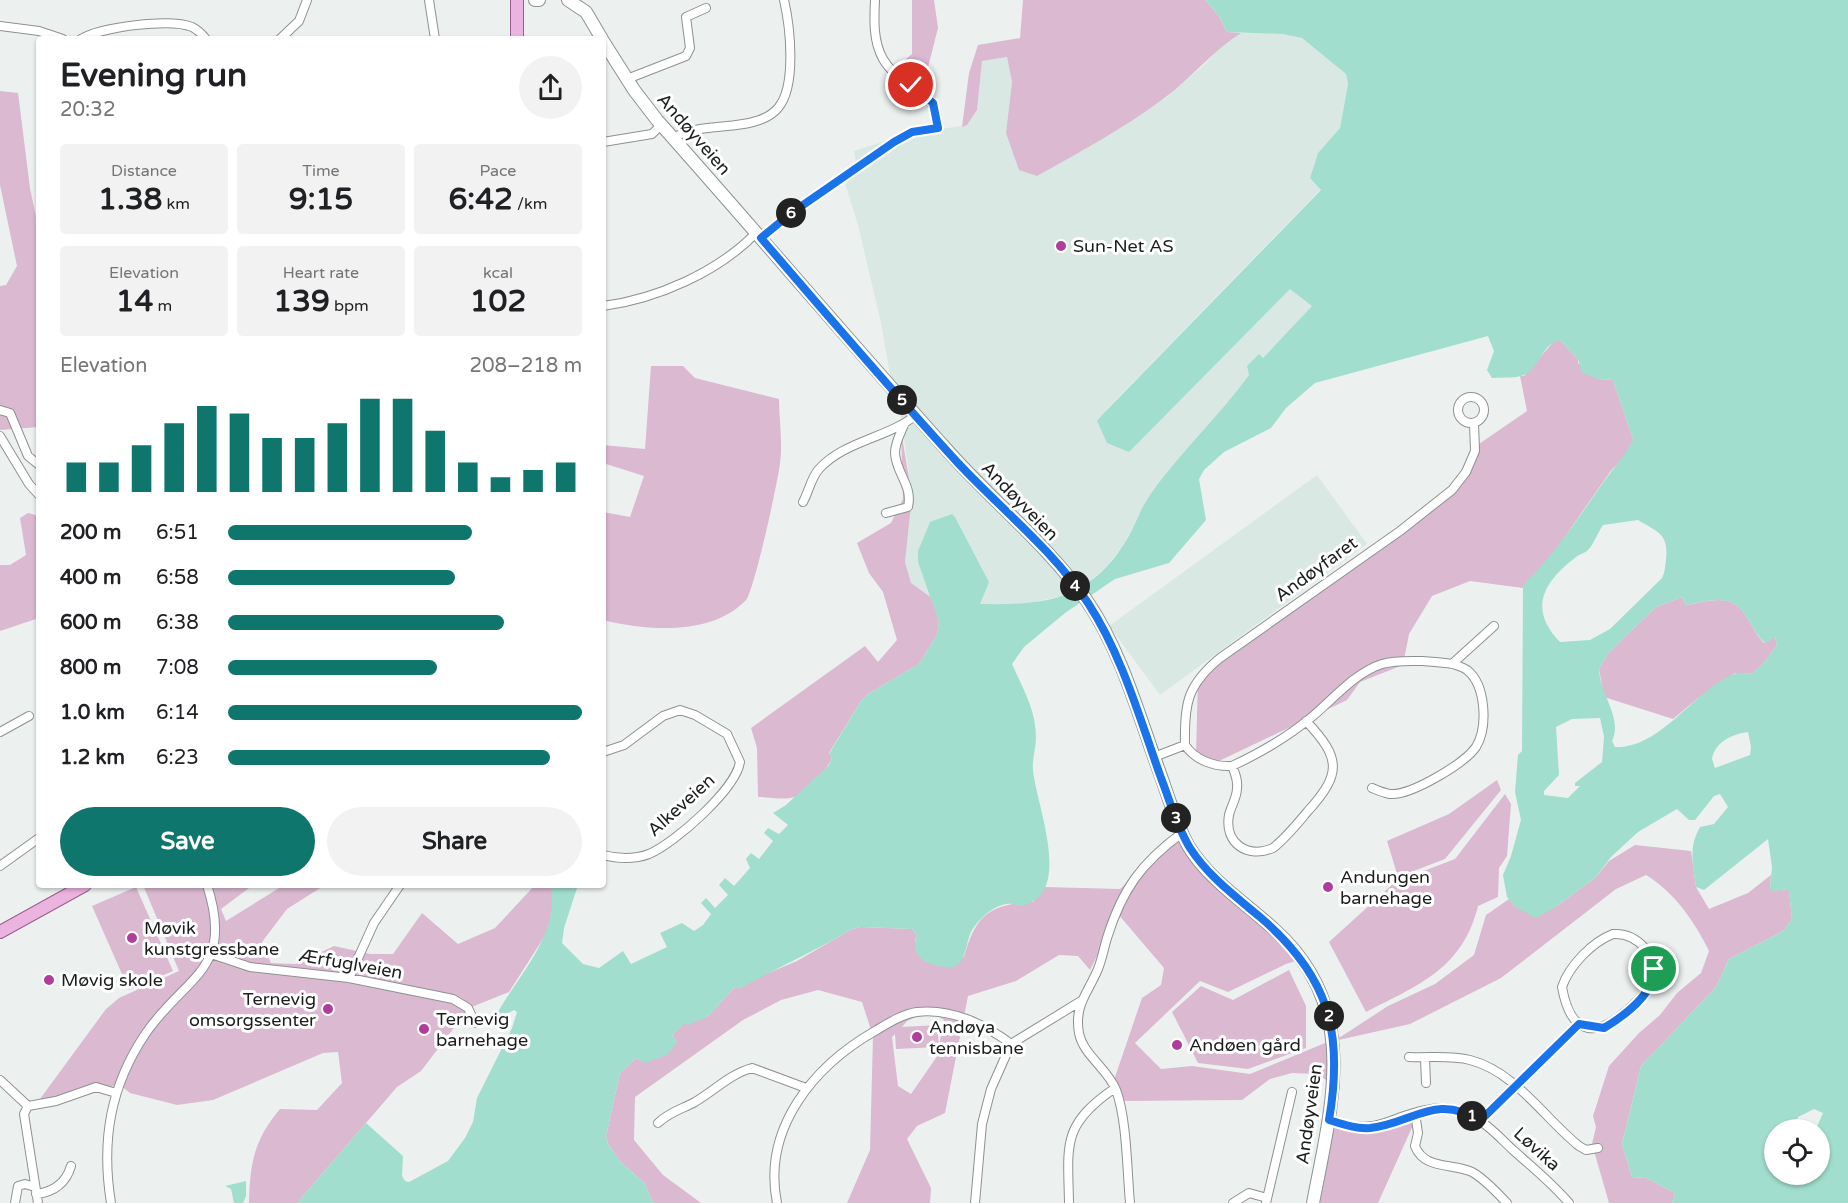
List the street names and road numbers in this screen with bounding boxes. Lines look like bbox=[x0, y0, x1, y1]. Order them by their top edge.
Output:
street label: Andøyveien bbox=[652, 89, 736, 179]
street label: Andøyveien bbox=[977, 457, 1063, 545]
street label: Andøyfaret bbox=[1270, 532, 1362, 606]
street label: Alkeveien bbox=[643, 769, 719, 841]
street label: Ærfuglveien bbox=[298, 944, 404, 984]
street label: Andøyveien bbox=[1291, 1062, 1327, 1166]
street label: Løvika bbox=[1509, 1122, 1565, 1176]

